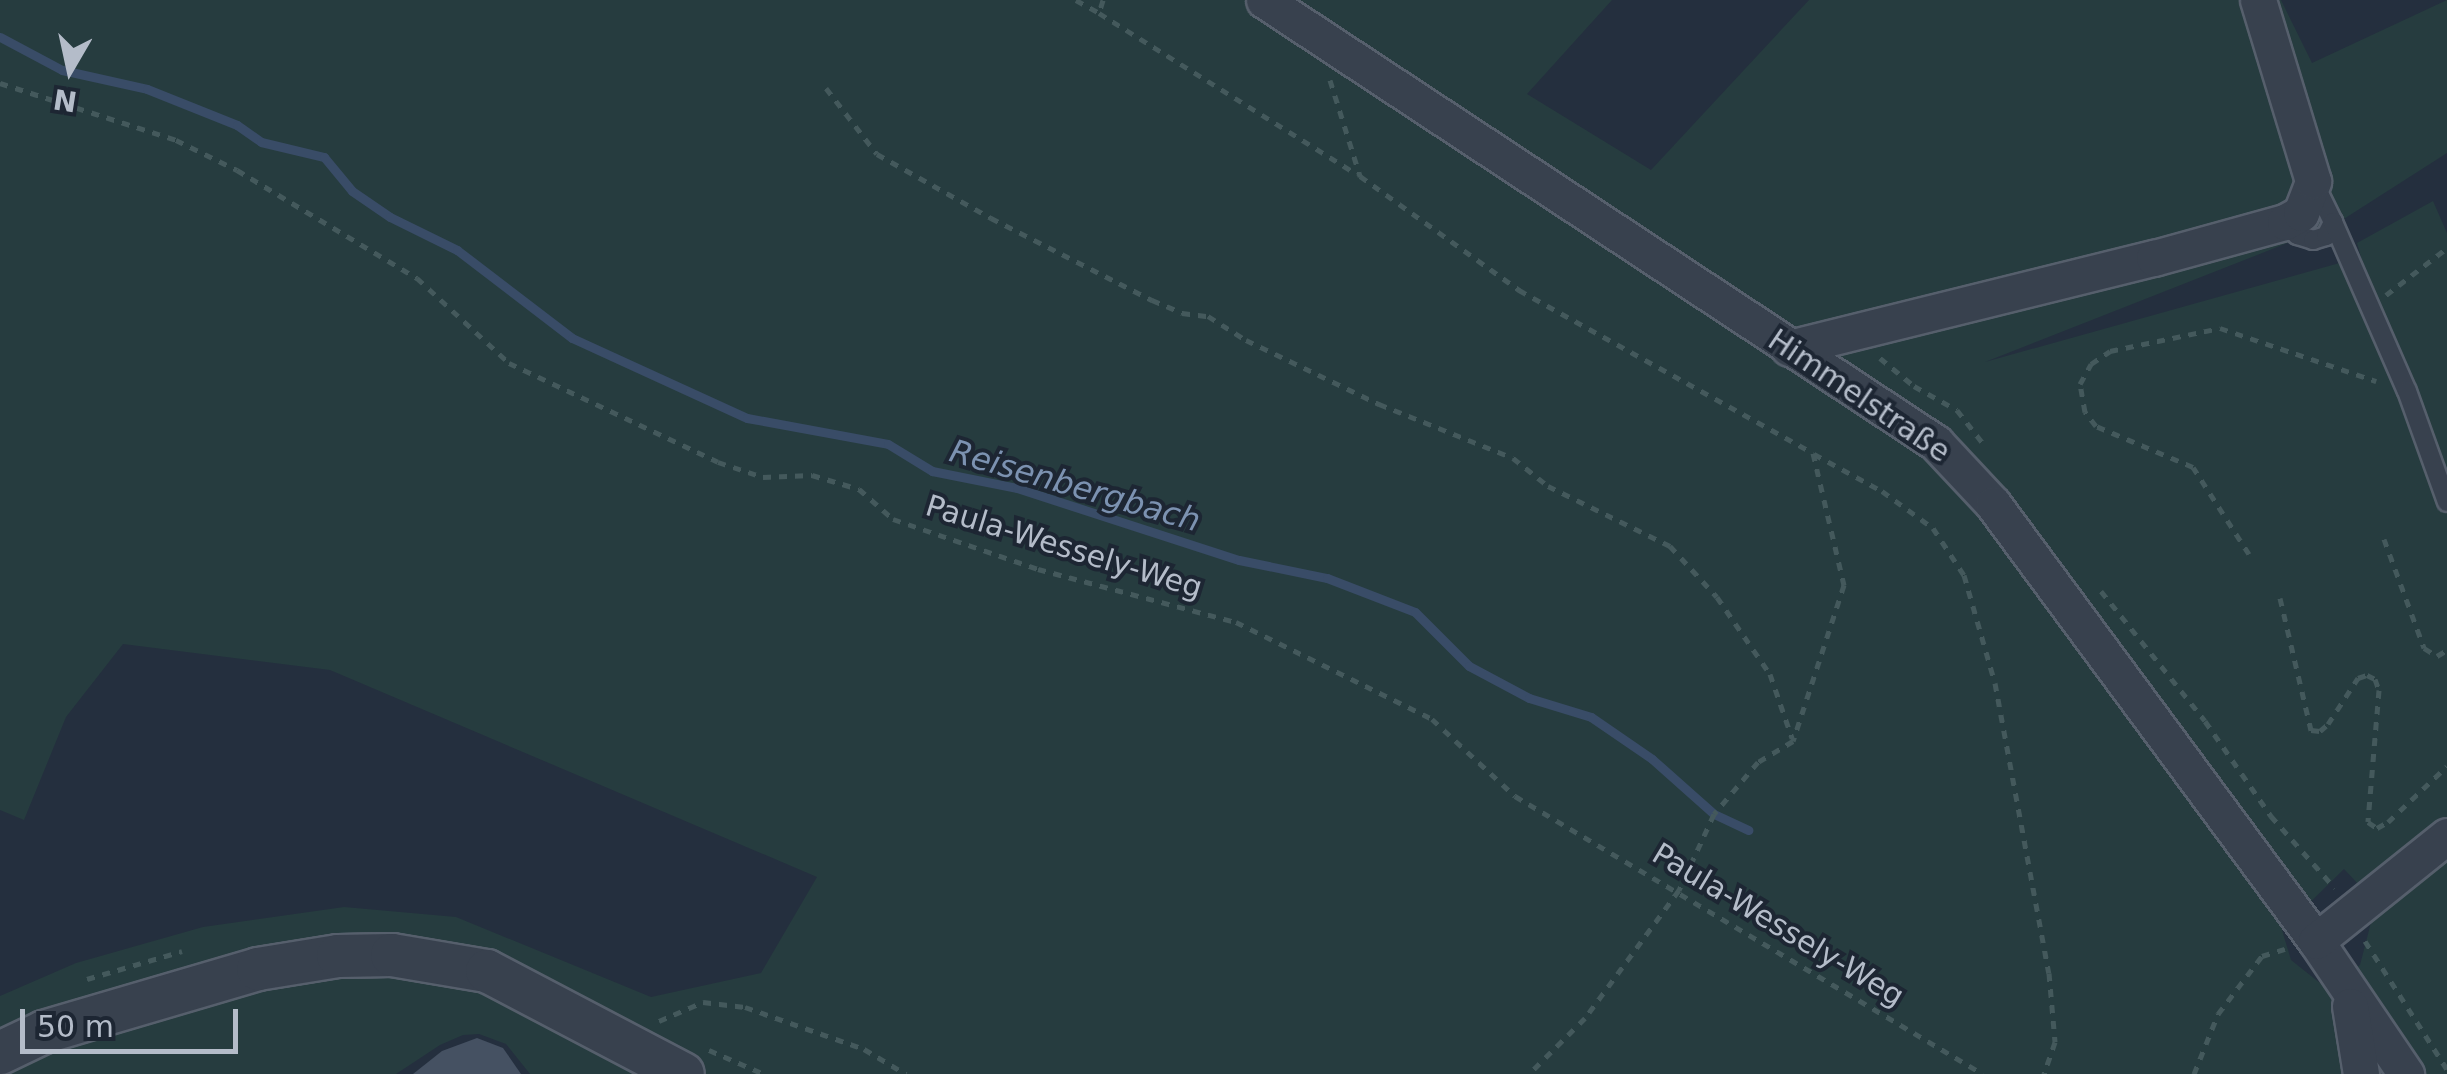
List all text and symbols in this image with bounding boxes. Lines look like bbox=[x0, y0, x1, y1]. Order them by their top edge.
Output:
north arrow bbox=[20, 20, 120, 120]
text: N bbox=[51, 82, 79, 118]
street label: Himmelstraße bbox=[1761, 322, 1957, 470]
water label: Reisenbergbach bbox=[945, 432, 1205, 540]
street label: Paula-Wessely-Weg bbox=[921, 488, 1207, 606]
street label: Paula-Wessely-Weg bbox=[1646, 836, 1910, 1014]
scale bar bbox=[25, 989, 242, 1051]
text: 50 m bbox=[37, 1009, 114, 1044]

